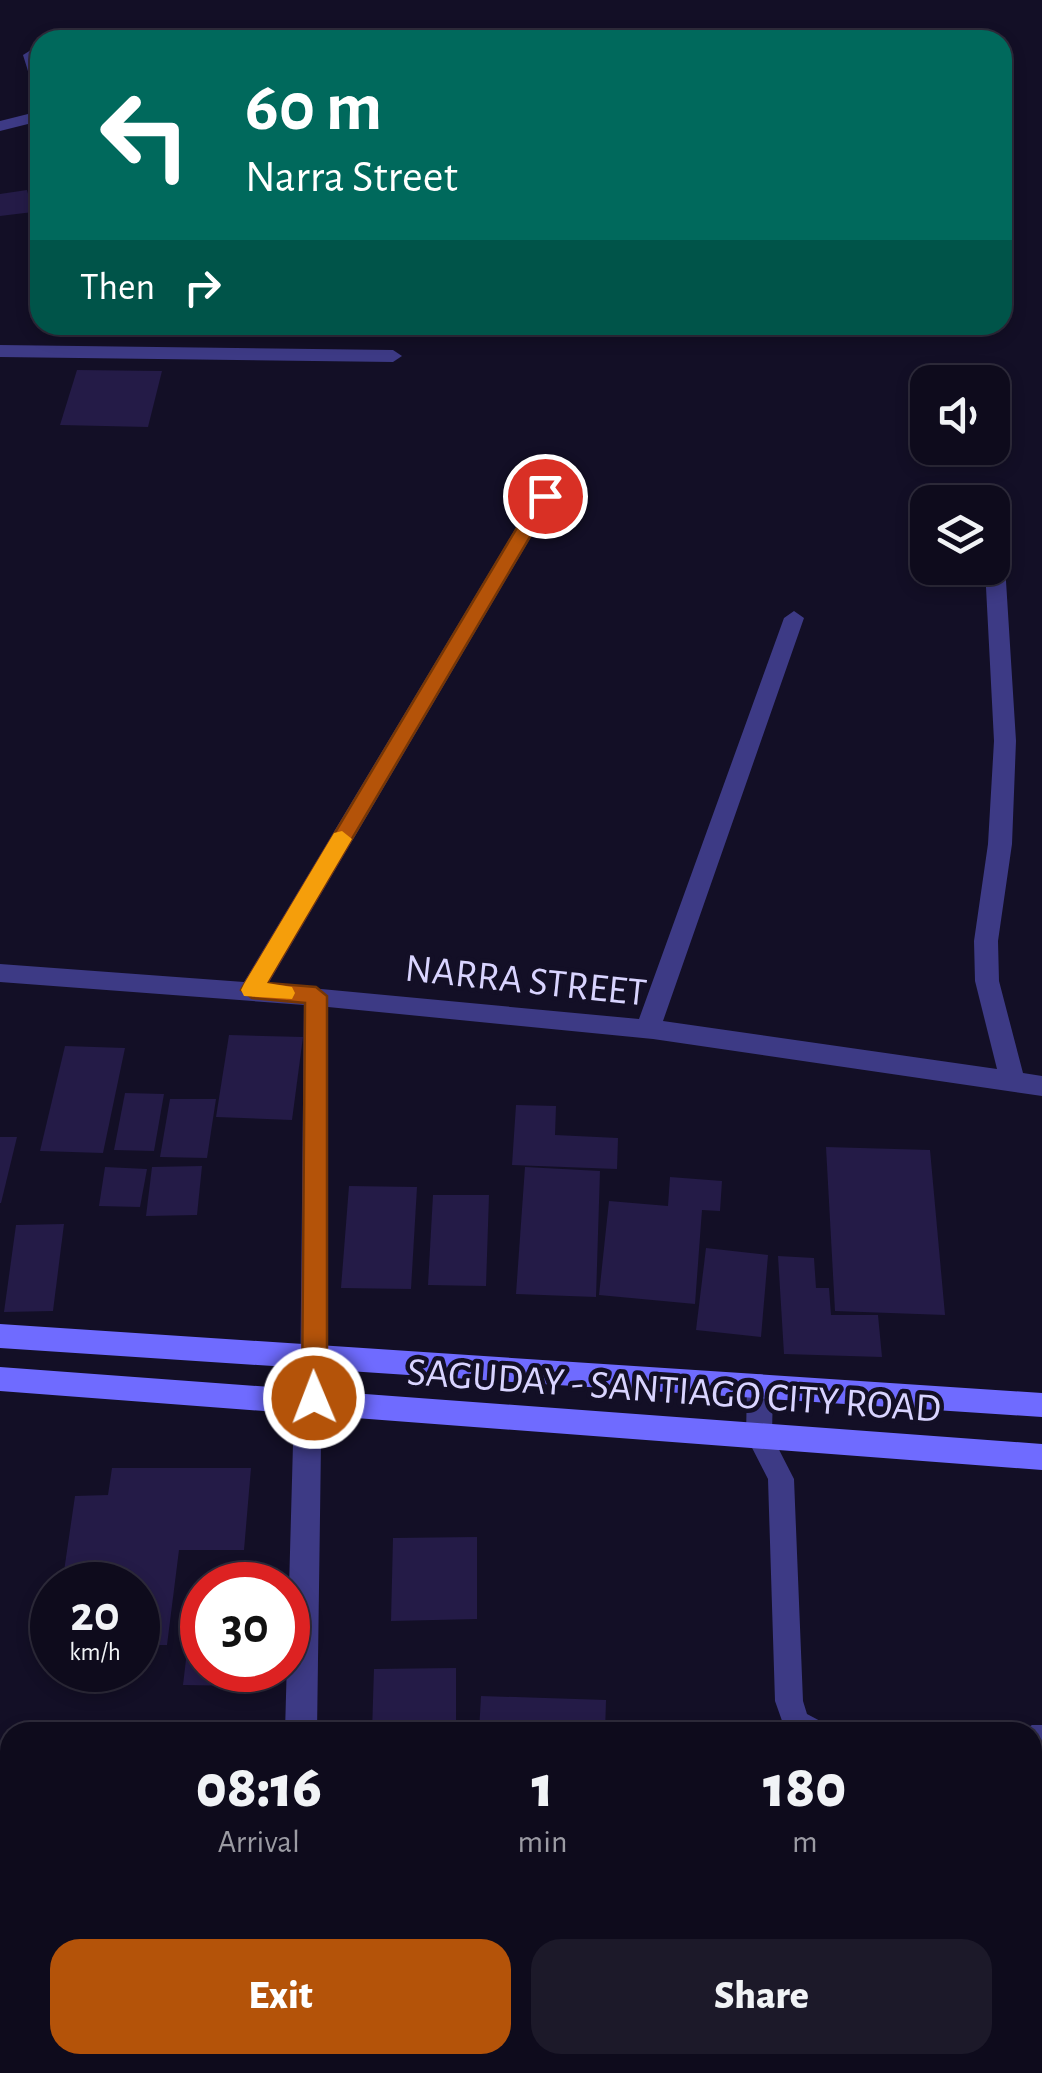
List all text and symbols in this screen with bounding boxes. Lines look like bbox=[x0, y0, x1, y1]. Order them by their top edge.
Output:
icon: left bbox=[80, 70, 210, 200]
text: 60 m bbox=[245, 73, 382, 143]
text: Narra Street bbox=[245, 155, 458, 200]
icon: right bbox=[175, 260, 230, 315]
text: Then bbox=[80, 269, 155, 307]
map controls bbox=[910, 365, 1010, 585]
button: sound bbox=[910, 365, 1010, 465]
pin bbox=[503, 454, 588, 539]
icon: arrive bbox=[518, 469, 573, 524]
button: layers bbox=[910, 485, 1010, 585]
street label: NARRA STREET bbox=[403, 948, 649, 1014]
position arrow bbox=[262, 1346, 366, 1450]
street label: SAGUDAY - SANTIAGO CITY ROAD bbox=[406, 1352, 942, 1430]
speed limit sign: 30 bbox=[180, 1562, 310, 1692]
text: 20 bbox=[70, 1590, 120, 1640]
text: km/h bbox=[69, 1640, 121, 1665]
text: 08:16 bbox=[196, 1758, 322, 1818]
text: 1 bbox=[531, 1758, 554, 1818]
text: 180 bbox=[763, 1758, 846, 1818]
text: Arrival bbox=[218, 1826, 300, 1858]
text: min bbox=[518, 1826, 567, 1858]
text: m bbox=[792, 1826, 817, 1858]
button: Exit bbox=[50, 1939, 511, 2054]
button: Share bbox=[531, 1939, 992, 2054]

